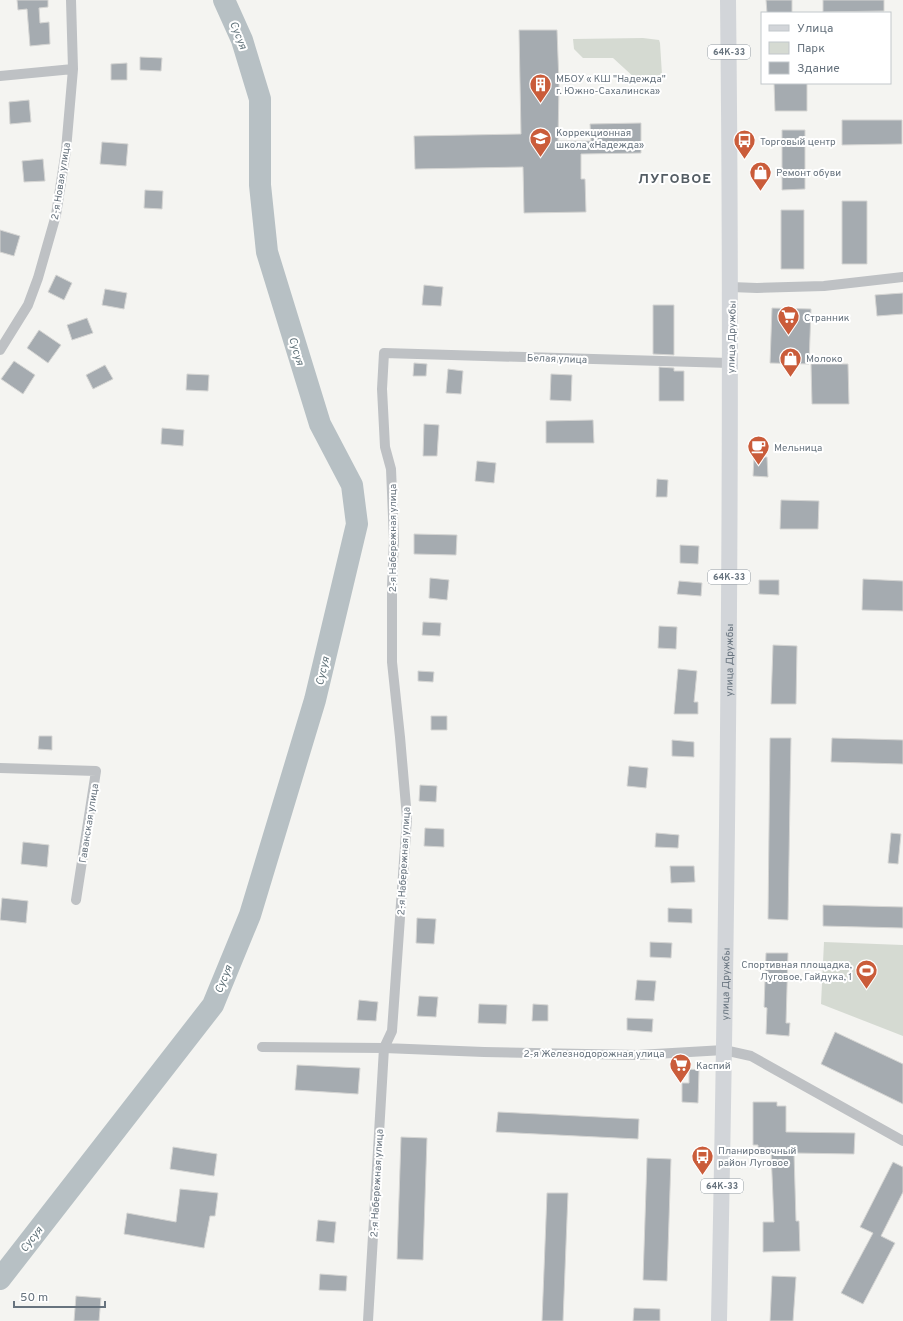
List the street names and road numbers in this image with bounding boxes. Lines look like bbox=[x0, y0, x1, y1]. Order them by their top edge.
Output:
road number: 64К-33 bbox=[708, 45, 750, 59]
street label: 2-я Новая улица bbox=[49, 142, 74, 221]
street label: улица Дружбы bbox=[725, 301, 740, 373]
street label: Белая улица bbox=[527, 352, 587, 367]
street label: 2-я Набережная улица bbox=[387, 484, 400, 592]
road number: 64К-33 bbox=[708, 570, 750, 584]
street label: улица Дружбы bbox=[723, 624, 737, 697]
street label: Гаванская улица bbox=[77, 783, 102, 864]
street label: 2-я Набережная улица bbox=[395, 806, 414, 916]
street label: улица Дружбы bbox=[719, 948, 734, 1021]
street label: 2-я Железнодорожная улица bbox=[523, 1048, 665, 1061]
street label: 2-я Набережная улица bbox=[368, 1128, 387, 1238]
road number: 64К-33 bbox=[701, 1179, 743, 1193]

